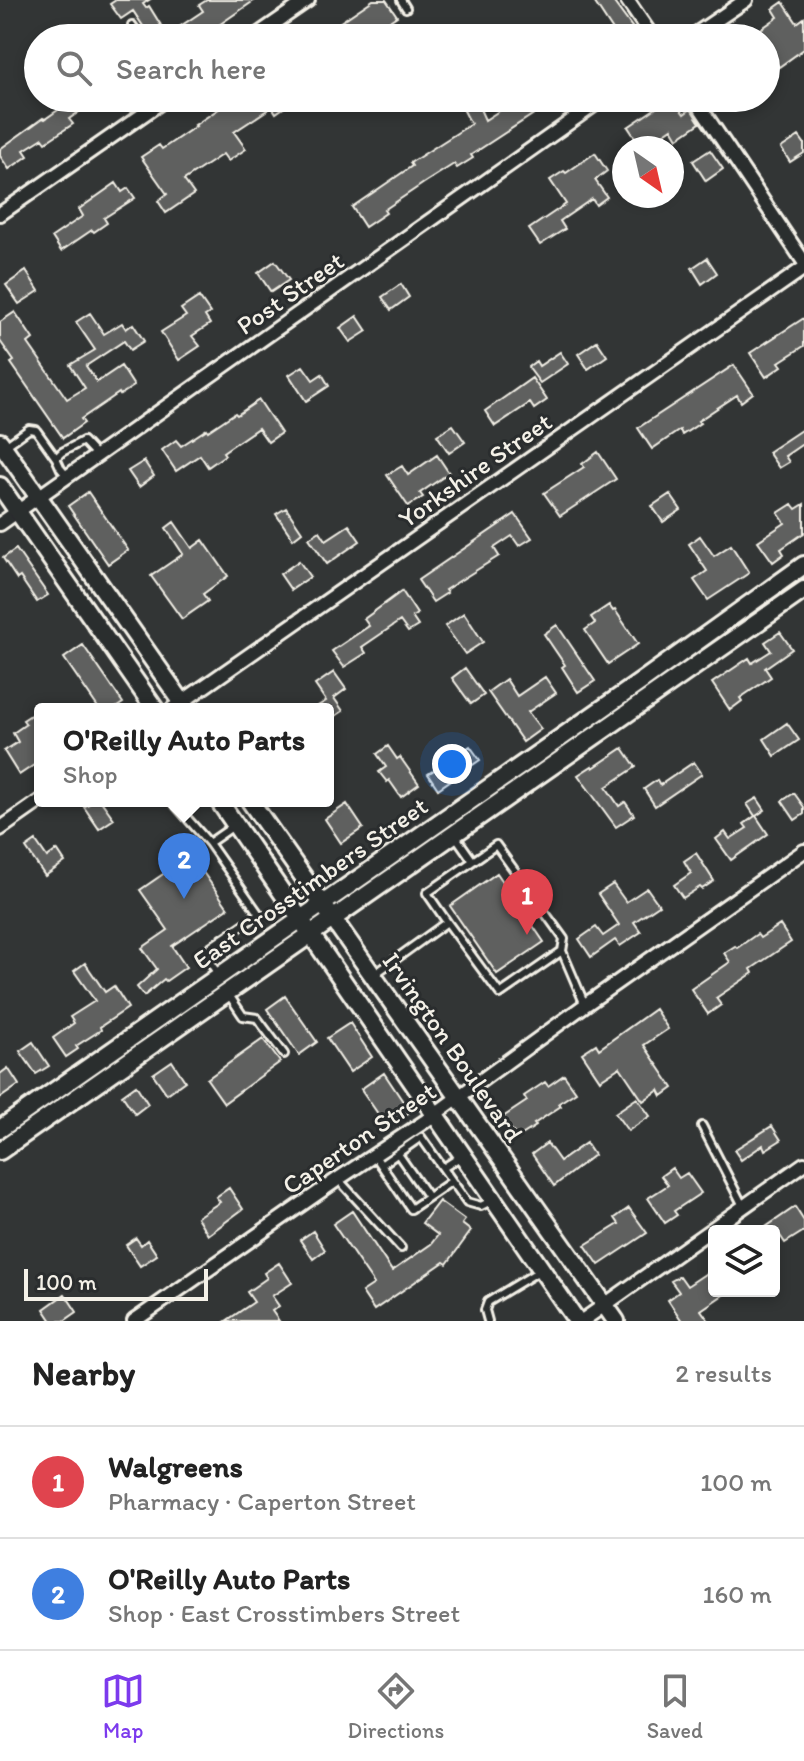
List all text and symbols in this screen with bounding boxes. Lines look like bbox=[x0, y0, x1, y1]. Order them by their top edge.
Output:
search box bbox=[24, 24, 780, 112]
icon: search bbox=[52, 46, 96, 90]
text: Search here bbox=[116, 50, 266, 87]
north arrow bbox=[612, 136, 684, 208]
street label: Post Street bbox=[230, 244, 350, 342]
street label: Yorkshire Street bbox=[392, 405, 558, 535]
popup bbox=[34, 703, 334, 807]
text: O'Reilly Auto Parts bbox=[63, 721, 305, 758]
your location bbox=[432, 744, 472, 784]
text: Shop bbox=[63, 758, 118, 790]
street label: East Crosstimbers Street bbox=[186, 790, 434, 976]
pin: 2 bbox=[158, 833, 210, 899]
pin: 1 bbox=[501, 869, 553, 935]
street label: Irvington Boulevard bbox=[375, 946, 531, 1149]
street label: Caperton Street bbox=[276, 1075, 442, 1201]
map controls bbox=[708, 1225, 780, 1297]
button: layers bbox=[708, 1225, 780, 1297]
scale bar bbox=[24, 1265, 208, 1301]
text: 100 m bbox=[36, 1269, 97, 1296]
text: Nearby bbox=[32, 1353, 135, 1394]
text: 2 results bbox=[675, 1357, 772, 1389]
text: Walgreens bbox=[108, 1448, 243, 1485]
text: 1 bbox=[52, 1466, 64, 1498]
text: 100 m bbox=[700, 1466, 772, 1498]
text: Pharmacy · Caperton Street bbox=[108, 1485, 416, 1517]
text: O'Reilly Auto Parts bbox=[108, 1560, 350, 1597]
text: 2 bbox=[51, 1578, 65, 1610]
text: 160 m bbox=[702, 1578, 772, 1610]
text: Shop · East Crosstimbers Street bbox=[108, 1597, 460, 1629]
tab: Map bbox=[101, 1669, 145, 1744]
tab: Directions bbox=[348, 1669, 444, 1744]
tab: Saved bbox=[647, 1669, 703, 1744]

